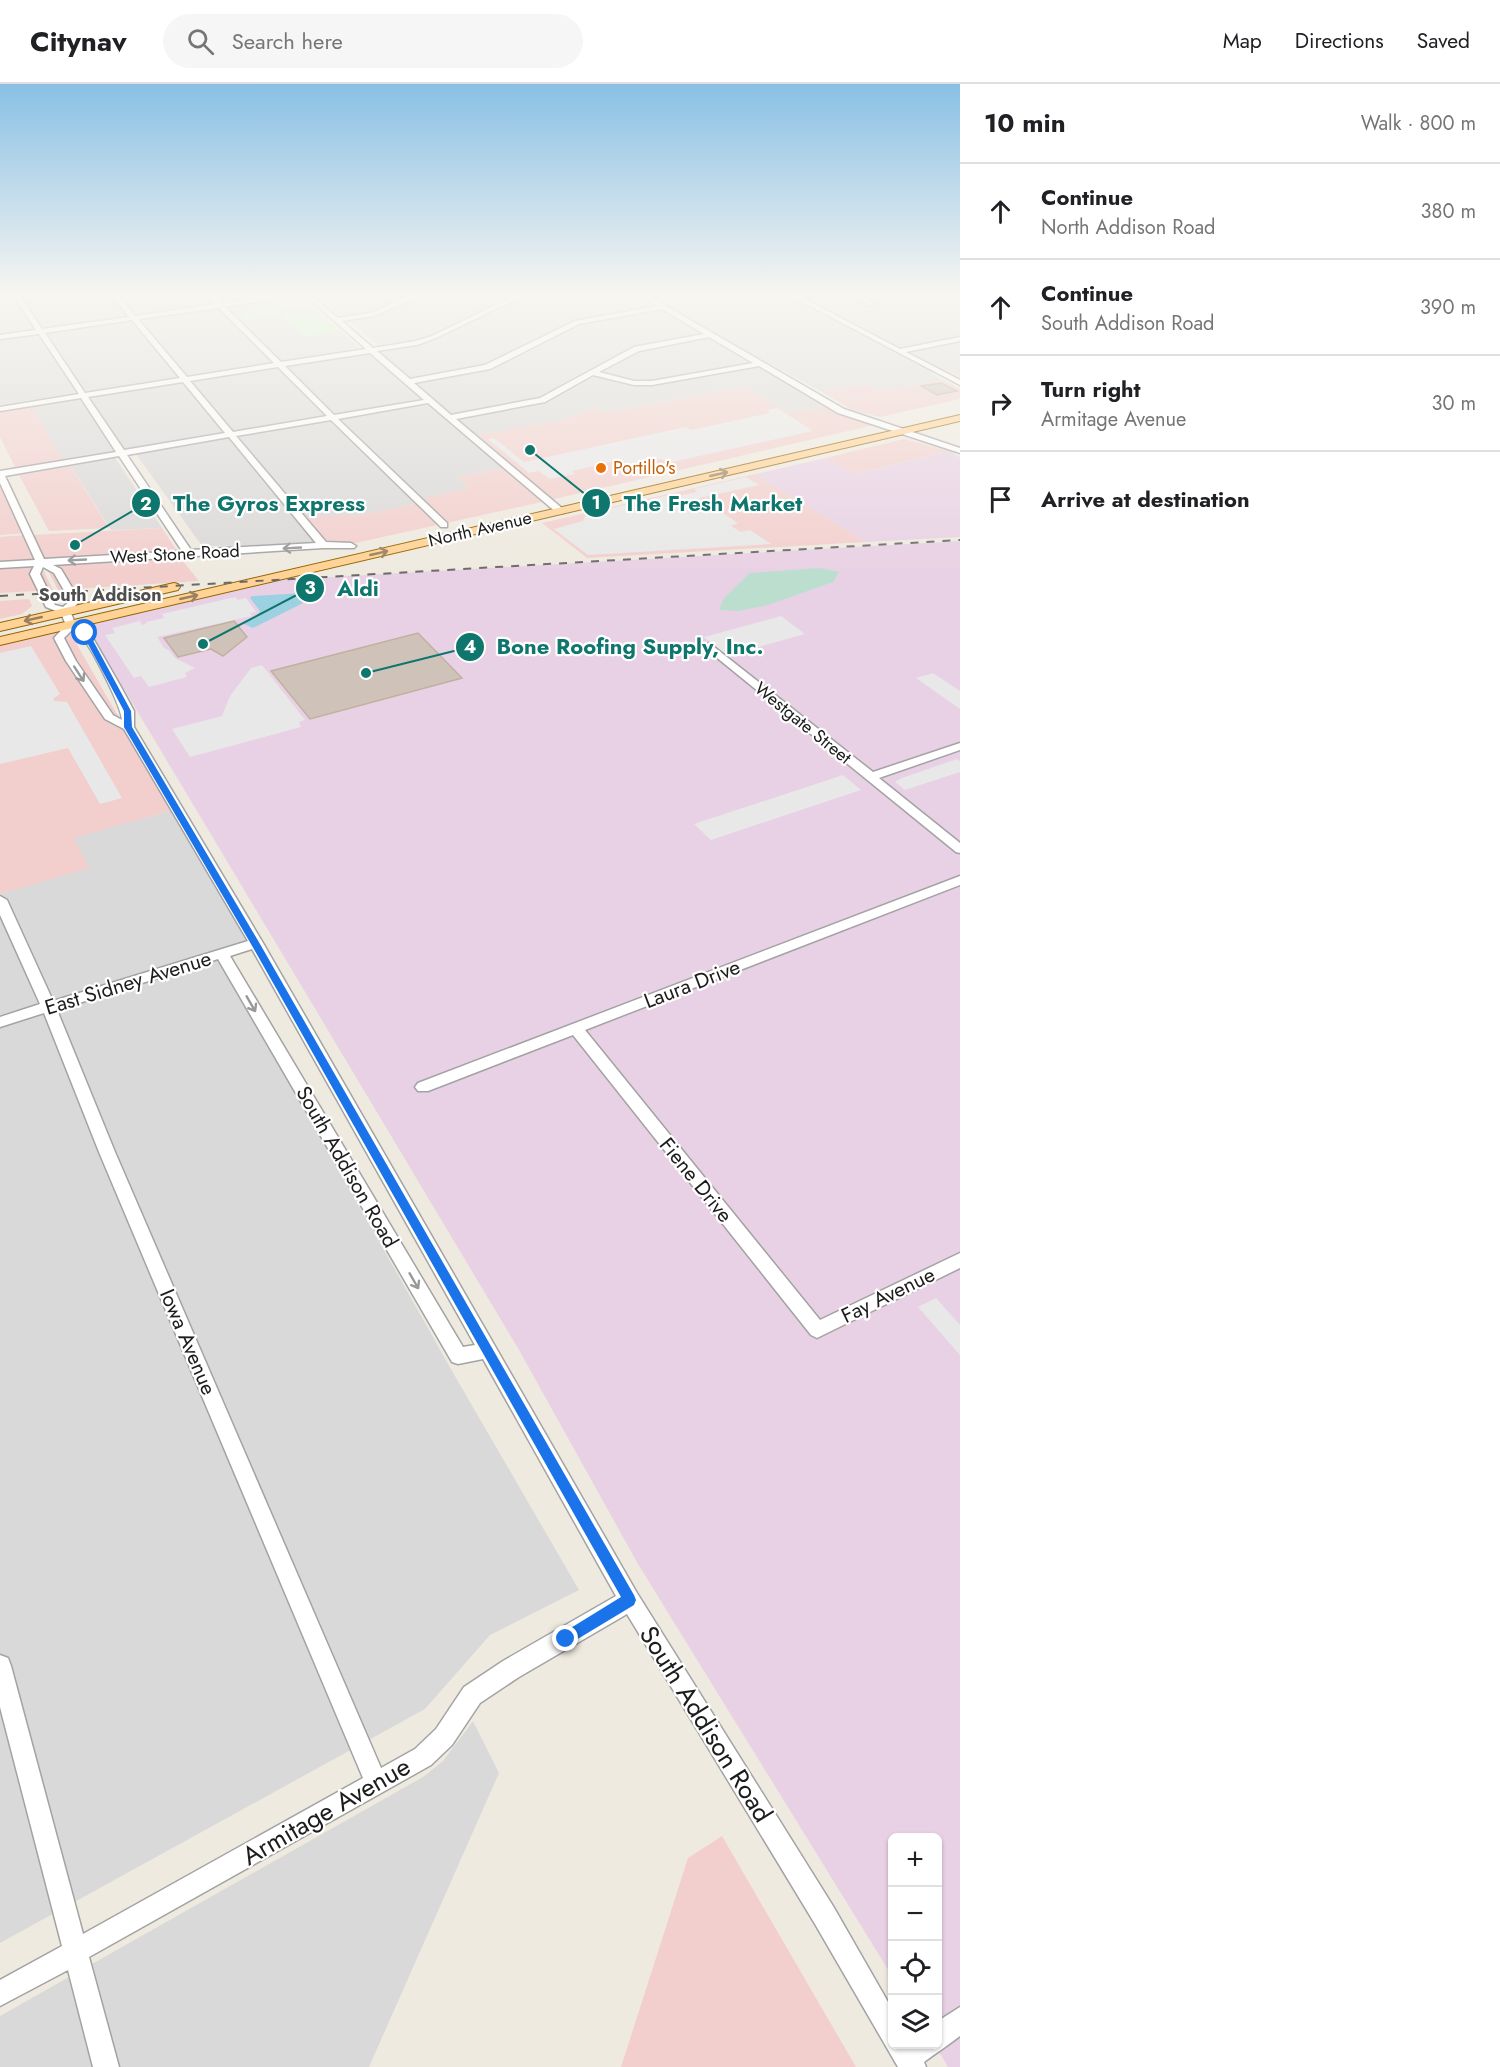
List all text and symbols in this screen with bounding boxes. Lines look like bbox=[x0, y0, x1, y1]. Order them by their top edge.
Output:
search box bbox=[163, 14, 583, 68]
text: Citynav bbox=[30, 21, 127, 62]
icon: search bbox=[184, 25, 217, 58]
text: Search here bbox=[232, 25, 343, 57]
text: Map bbox=[1223, 26, 1262, 56]
text: Directions bbox=[1295, 26, 1384, 56]
text: Saved bbox=[1417, 26, 1470, 56]
text: 10 min bbox=[984, 104, 1066, 142]
text: Walk · 800 m bbox=[1361, 109, 1476, 138]
text: Continue bbox=[1041, 181, 1133, 213]
icon: ahead bbox=[984, 195, 1017, 228]
text: 380 m bbox=[1421, 197, 1476, 226]
text: North Addison Road bbox=[1041, 213, 1215, 242]
text: Continue bbox=[1041, 277, 1133, 309]
icon: ahead bbox=[984, 291, 1017, 324]
text: 390 m bbox=[1420, 293, 1476, 322]
text: South Addison Road bbox=[1041, 309, 1215, 338]
text: Turn right bbox=[1041, 373, 1141, 405]
icon: right bbox=[984, 387, 1017, 420]
text: 30 m bbox=[1431, 389, 1476, 418]
text: Armitage Avenue bbox=[1041, 405, 1186, 434]
place label: Portillo's bbox=[613, 455, 675, 481]
marker: Portillo's bbox=[594, 461, 608, 475]
one-way arrow bbox=[709, 468, 729, 479]
callout: The Gyros Express bbox=[131, 483, 377, 523]
callout: The Fresh Market bbox=[581, 483, 814, 523]
icon: arrive bbox=[984, 483, 1017, 516]
text: Arrive at destination bbox=[1041, 483, 1250, 515]
text: The Gyros Express bbox=[173, 487, 365, 519]
text: The Fresh Market bbox=[624, 487, 802, 519]
text: 1 bbox=[591, 490, 601, 516]
text: 2 bbox=[140, 491, 152, 517]
street label: North Avenue bbox=[426, 505, 534, 553]
street label: West Stone Road bbox=[110, 538, 240, 570]
one-way arrow bbox=[283, 542, 303, 553]
one-way arrow bbox=[369, 546, 388, 558]
one-way arrow bbox=[67, 555, 87, 566]
callout: Aldi bbox=[295, 568, 391, 608]
text: Aldi bbox=[336, 572, 379, 604]
text: 3 bbox=[304, 575, 316, 601]
district label: South Addison bbox=[38, 582, 162, 608]
one-way arrow bbox=[180, 591, 199, 603]
one-way arrow bbox=[23, 614, 43, 625]
route start bbox=[71, 619, 97, 645]
callout: Bone Roofing Supply, Inc. bbox=[455, 627, 776, 667]
text: Bone Roofing Supply, Inc. bbox=[497, 630, 763, 662]
text: 4 bbox=[464, 634, 476, 660]
one-way arrow bbox=[73, 665, 85, 682]
street label: Westgate Street bbox=[749, 676, 858, 771]
street label: East Sidney Avenue bbox=[41, 943, 215, 1023]
street label: Laura Drive bbox=[640, 952, 745, 1016]
one-way arrow bbox=[245, 995, 257, 1012]
street label: South Addison Road bbox=[288, 1081, 406, 1253]
street label: Fiene Drive bbox=[652, 1131, 740, 1229]
street label: Fay Avenue bbox=[836, 1259, 940, 1331]
one-way arrow bbox=[408, 1272, 420, 1289]
street label: Iowa Avenue bbox=[152, 1284, 224, 1400]
street label: South Addison Road bbox=[630, 1618, 782, 1830]
route end bbox=[552, 1625, 578, 1651]
street label: Armitage Avenue bbox=[235, 1747, 417, 1875]
map controls bbox=[888, 1833, 942, 2049]
button: + bbox=[888, 1833, 942, 1887]
button: − bbox=[888, 1887, 942, 1941]
button: locate bbox=[888, 1941, 942, 1995]
button: layers bbox=[888, 1995, 942, 2049]

